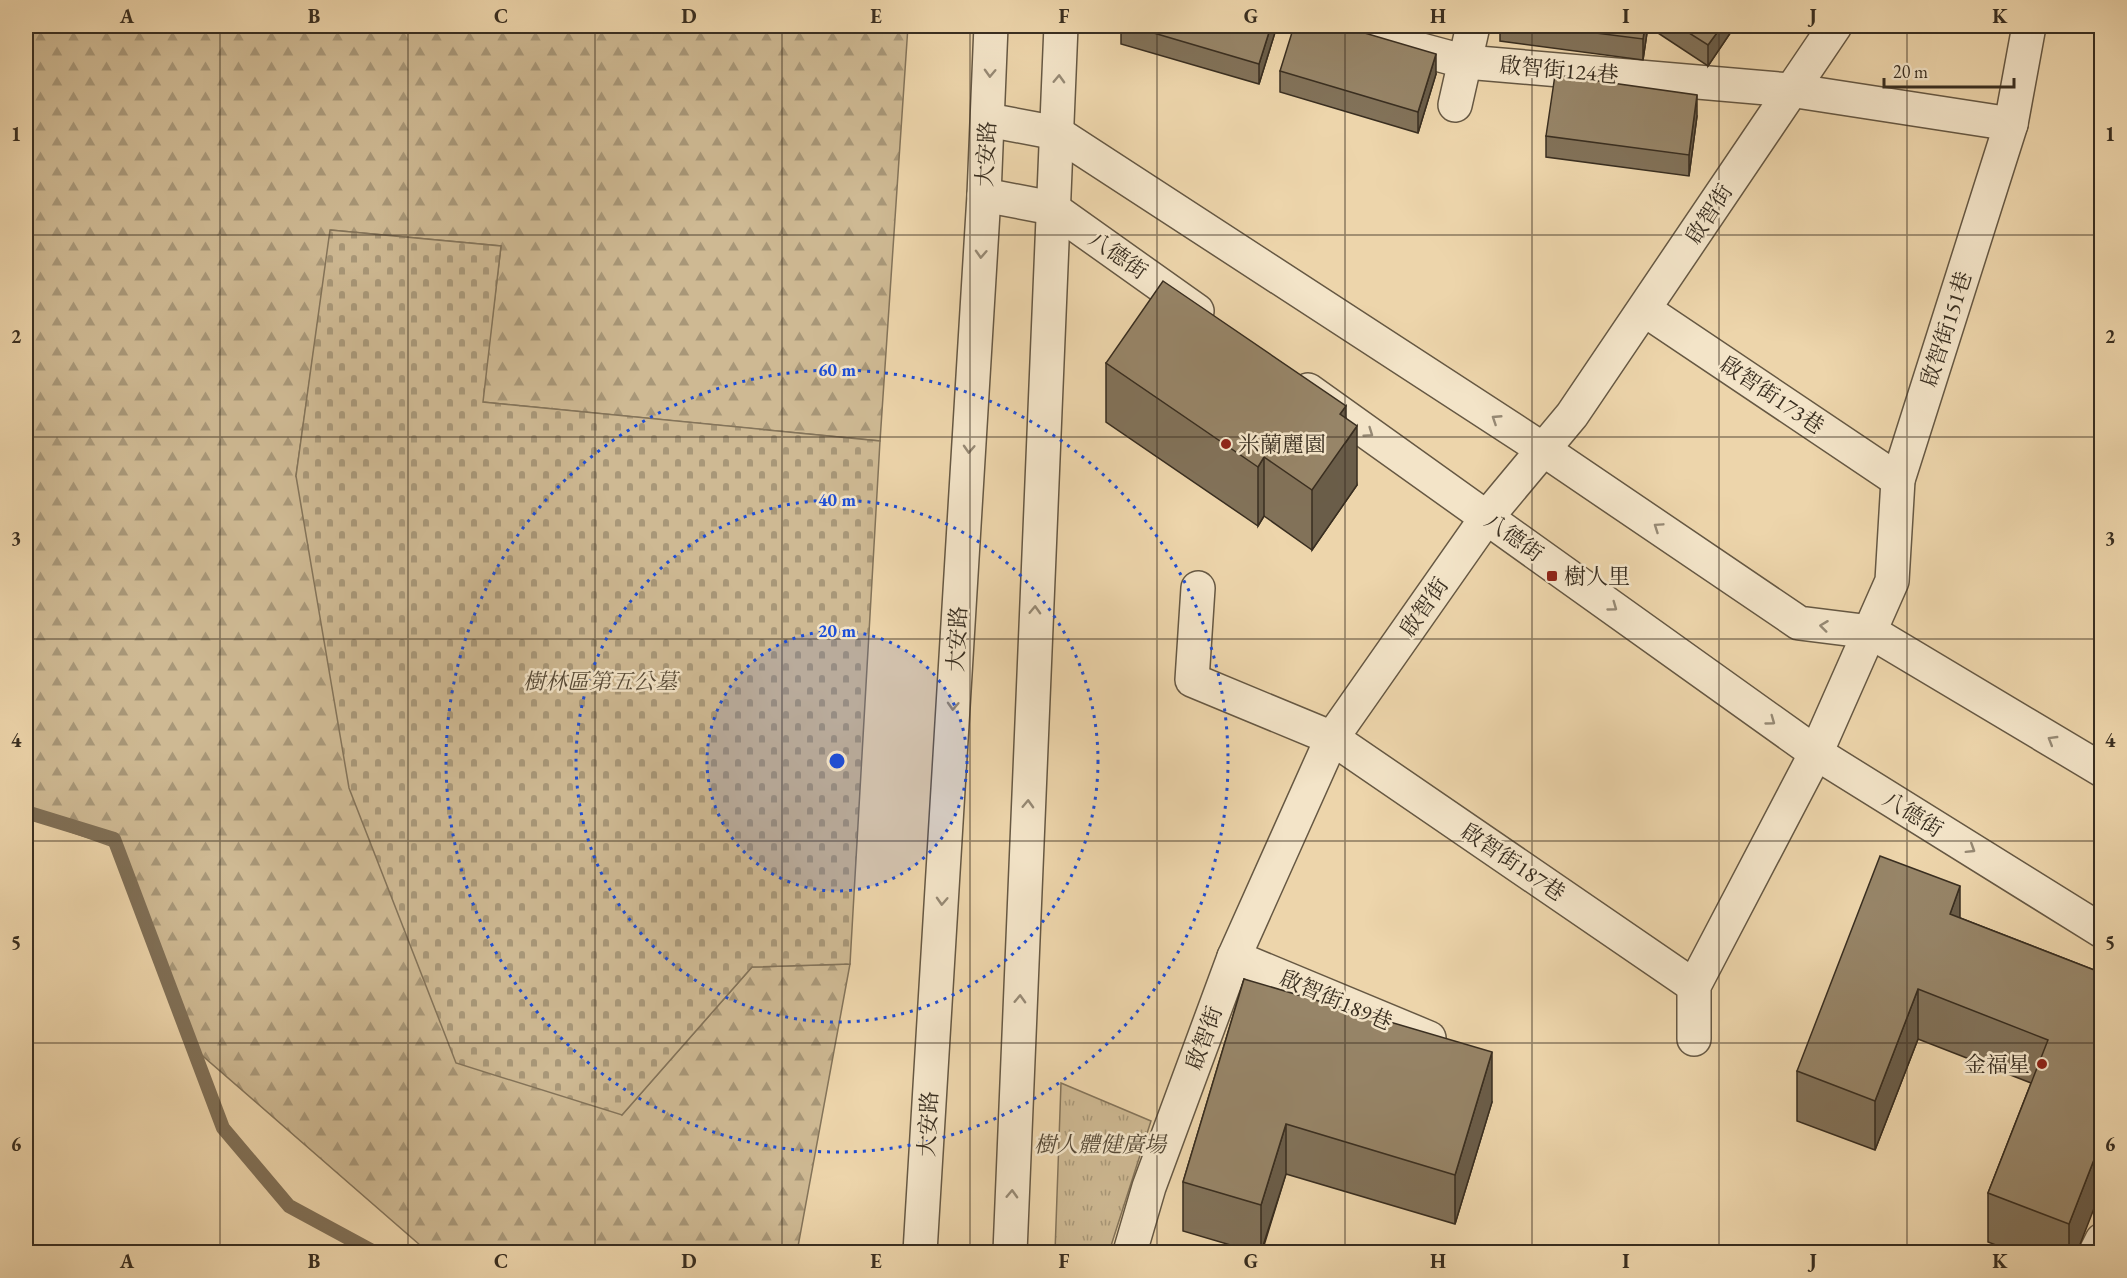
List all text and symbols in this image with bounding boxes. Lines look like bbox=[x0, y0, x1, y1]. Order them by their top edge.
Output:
text: A bbox=[119, 3, 135, 29]
text: B bbox=[308, 3, 320, 29]
text: C bbox=[494, 3, 508, 29]
text: D bbox=[681, 3, 697, 29]
text: E bbox=[870, 3, 882, 29]
text: F bbox=[1059, 3, 1070, 29]
text: G bbox=[1244, 3, 1258, 29]
text: H bbox=[1430, 3, 1446, 29]
text: I bbox=[1622, 3, 1630, 29]
text: J bbox=[1807, 3, 1817, 29]
text: K bbox=[1992, 3, 2008, 29]
street label: 啟智街124巷 bbox=[1498, 50, 1620, 90]
scale bar bbox=[1884, 51, 2014, 89]
text: 20 m bbox=[1893, 60, 1928, 83]
one-way arrow bbox=[984, 68, 996, 77]
one-way arrow bbox=[1053, 75, 1066, 84]
street label: 大安路 bbox=[970, 120, 1002, 188]
text: 1 bbox=[11, 121, 21, 147]
text: 1 bbox=[2105, 121, 2115, 147]
street label: 啟智街 bbox=[1679, 178, 1739, 250]
street label: 八德街 bbox=[1083, 224, 1153, 286]
one-way arrow bbox=[974, 249, 987, 258]
street label: 啟智街151巷 bbox=[1914, 268, 1978, 390]
text: 2 bbox=[11, 323, 22, 349]
text: 2 bbox=[2105, 323, 2116, 349]
street label: 啟智街173巷 bbox=[1714, 350, 1830, 440]
text: 60 m bbox=[818, 358, 856, 381]
one-way arrow bbox=[1492, 414, 1502, 426]
one-way arrow bbox=[1362, 426, 1373, 437]
place label: 米蘭麗園 bbox=[1238, 430, 1326, 459]
marker: 米蘭麗園 bbox=[1219, 437, 1233, 451]
one-way arrow bbox=[963, 444, 976, 453]
text: 40 m bbox=[818, 488, 856, 511]
street label: 八德街 bbox=[1479, 506, 1549, 568]
one-way arrow bbox=[1654, 523, 1665, 534]
text: 3 bbox=[11, 525, 21, 551]
text: 3 bbox=[2105, 525, 2115, 551]
place label: 樹人里 bbox=[1564, 562, 1630, 591]
marker: 樹人里 bbox=[1545, 569, 1559, 583]
street label: 啟智街 bbox=[1393, 572, 1455, 642]
one-way arrow bbox=[1606, 600, 1617, 611]
street label: 大安路 bbox=[941, 605, 973, 673]
one-way arrow bbox=[1029, 605, 1042, 614]
text: 20 m bbox=[818, 619, 856, 642]
one-way arrow bbox=[1819, 620, 1828, 632]
park label: 樹林區第五公墓 bbox=[523, 667, 681, 696]
one-way arrow bbox=[947, 702, 960, 711]
one-way arrow bbox=[1765, 714, 1776, 725]
text: 4 bbox=[11, 727, 22, 753]
text: 4 bbox=[2105, 727, 2116, 753]
one-way arrow bbox=[2047, 736, 2058, 747]
centre of rings bbox=[827, 751, 847, 771]
street label: 八德街 bbox=[1877, 784, 1949, 844]
one-way arrow bbox=[1021, 800, 1034, 809]
street label: 啟智街187巷 bbox=[1455, 817, 1571, 907]
one-way arrow bbox=[1964, 842, 1975, 853]
one-way arrow bbox=[935, 896, 948, 905]
text: 5 bbox=[11, 929, 21, 955]
text: 5 bbox=[2105, 929, 2115, 955]
street label: 啟智街189巷 bbox=[1275, 963, 1397, 1037]
one-way arrow bbox=[1013, 995, 1026, 1004]
street label: 啟智街 bbox=[1179, 1002, 1229, 1074]
place label: 金福星 bbox=[1964, 1050, 2030, 1079]
marker: 金福星 bbox=[2035, 1057, 2049, 1071]
street label: 大安路 bbox=[912, 1090, 944, 1158]
park label: 樹人體健廣場 bbox=[1034, 1130, 1168, 1159]
text: 6 bbox=[11, 1131, 22, 1157]
text: 6 bbox=[2105, 1131, 2116, 1157]
one-way arrow bbox=[1005, 1190, 1018, 1199]
text: A bbox=[119, 1248, 135, 1274]
text: B bbox=[308, 1248, 320, 1274]
text: C bbox=[494, 1248, 508, 1274]
text: D bbox=[681, 1248, 697, 1274]
text: E bbox=[870, 1248, 882, 1274]
text: F bbox=[1059, 1248, 1070, 1274]
text: G bbox=[1244, 1248, 1258, 1274]
text: H bbox=[1430, 1248, 1446, 1274]
text: I bbox=[1622, 1248, 1630, 1274]
text: J bbox=[1807, 1248, 1817, 1274]
text: K bbox=[1992, 1248, 2008, 1274]

